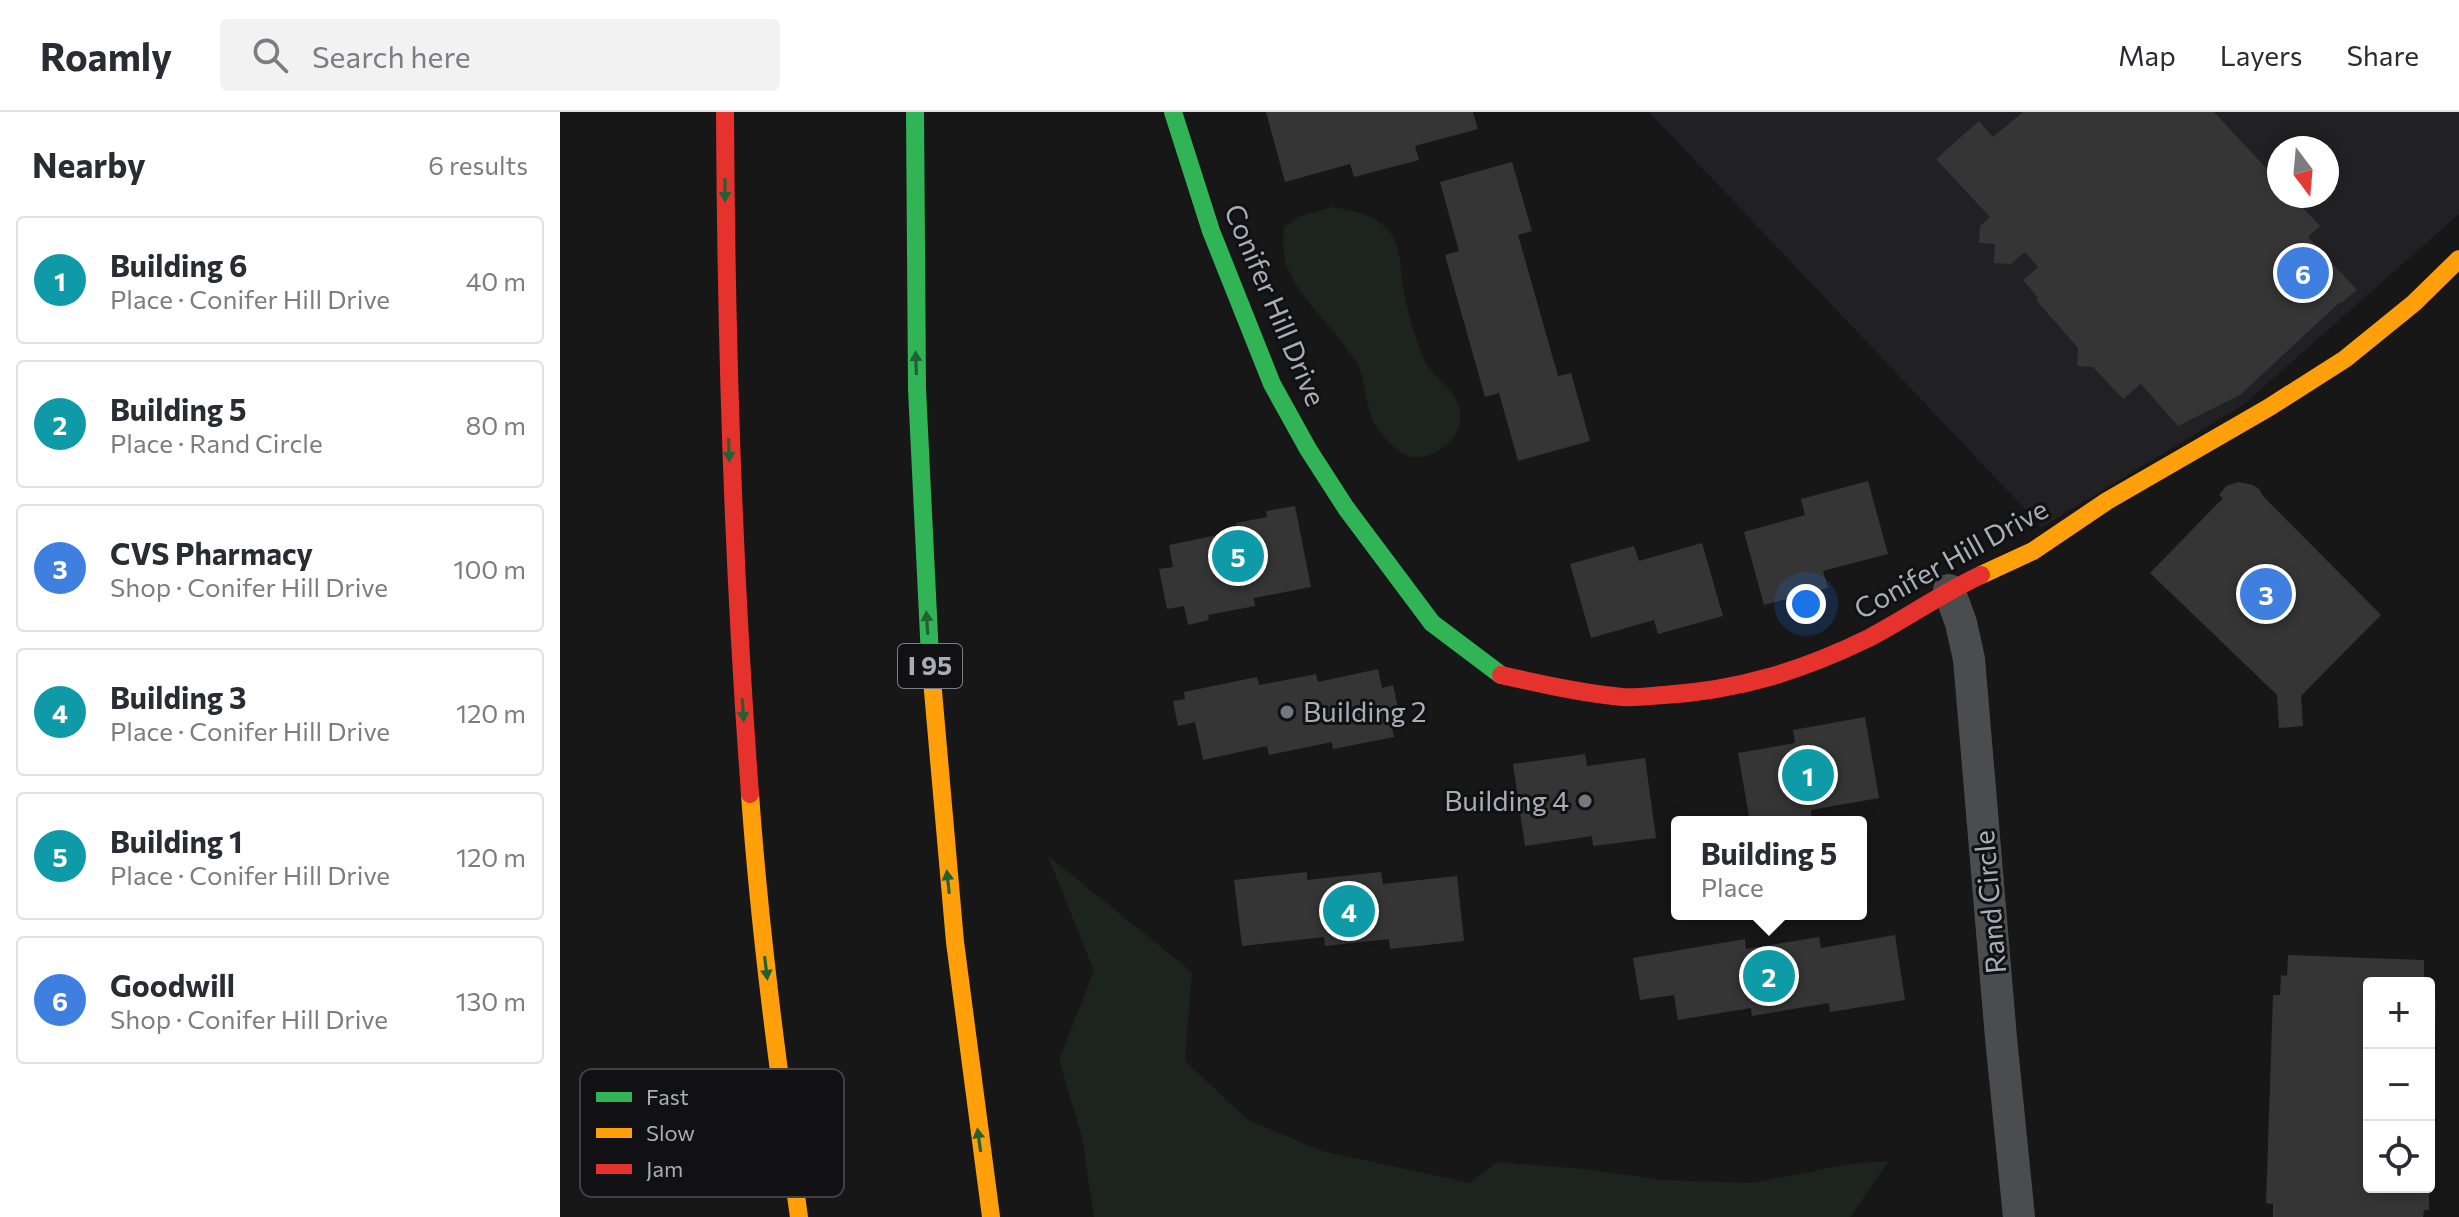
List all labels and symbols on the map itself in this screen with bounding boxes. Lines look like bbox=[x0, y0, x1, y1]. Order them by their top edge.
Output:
north arrow bbox=[2267, 136, 2339, 208]
one-way arrow bbox=[719, 178, 731, 203]
street label: Conifer Hill Drive bbox=[1218, 198, 1334, 411]
pin: 6 bbox=[2277, 243, 2329, 303]
one-way arrow bbox=[910, 350, 923, 375]
one-way arrow bbox=[723, 438, 736, 463]
street label: Conifer Hill Drive bbox=[1848, 491, 2053, 625]
pin: 5 bbox=[1212, 526, 1264, 586]
pin: 3 bbox=[2240, 564, 2292, 624]
your location bbox=[1786, 584, 1826, 624]
one-way arrow bbox=[920, 610, 933, 635]
road number: I 95 bbox=[898, 644, 962, 688]
place label: Building 2 bbox=[1303, 694, 1427, 728]
one-way arrow bbox=[737, 698, 750, 723]
marker: Building 2 bbox=[1278, 703, 1296, 721]
pin: 1 bbox=[1782, 745, 1834, 805]
place label: Building 4 bbox=[1444, 783, 1569, 817]
marker: Building 4 bbox=[1576, 792, 1594, 810]
street label: Rand Circle bbox=[1966, 829, 2012, 975]
one-way arrow bbox=[942, 869, 955, 894]
pin: 4 bbox=[1323, 881, 1375, 941]
pin: 2 bbox=[1743, 946, 1795, 1006]
one-way arrow bbox=[760, 956, 773, 981]
legend bbox=[580, 1069, 844, 1197]
text: Fast bbox=[646, 1083, 689, 1110]
text: Slow bbox=[646, 1119, 695, 1146]
one-way arrow bbox=[972, 1127, 985, 1152]
text: Jam bbox=[646, 1155, 683, 1182]

